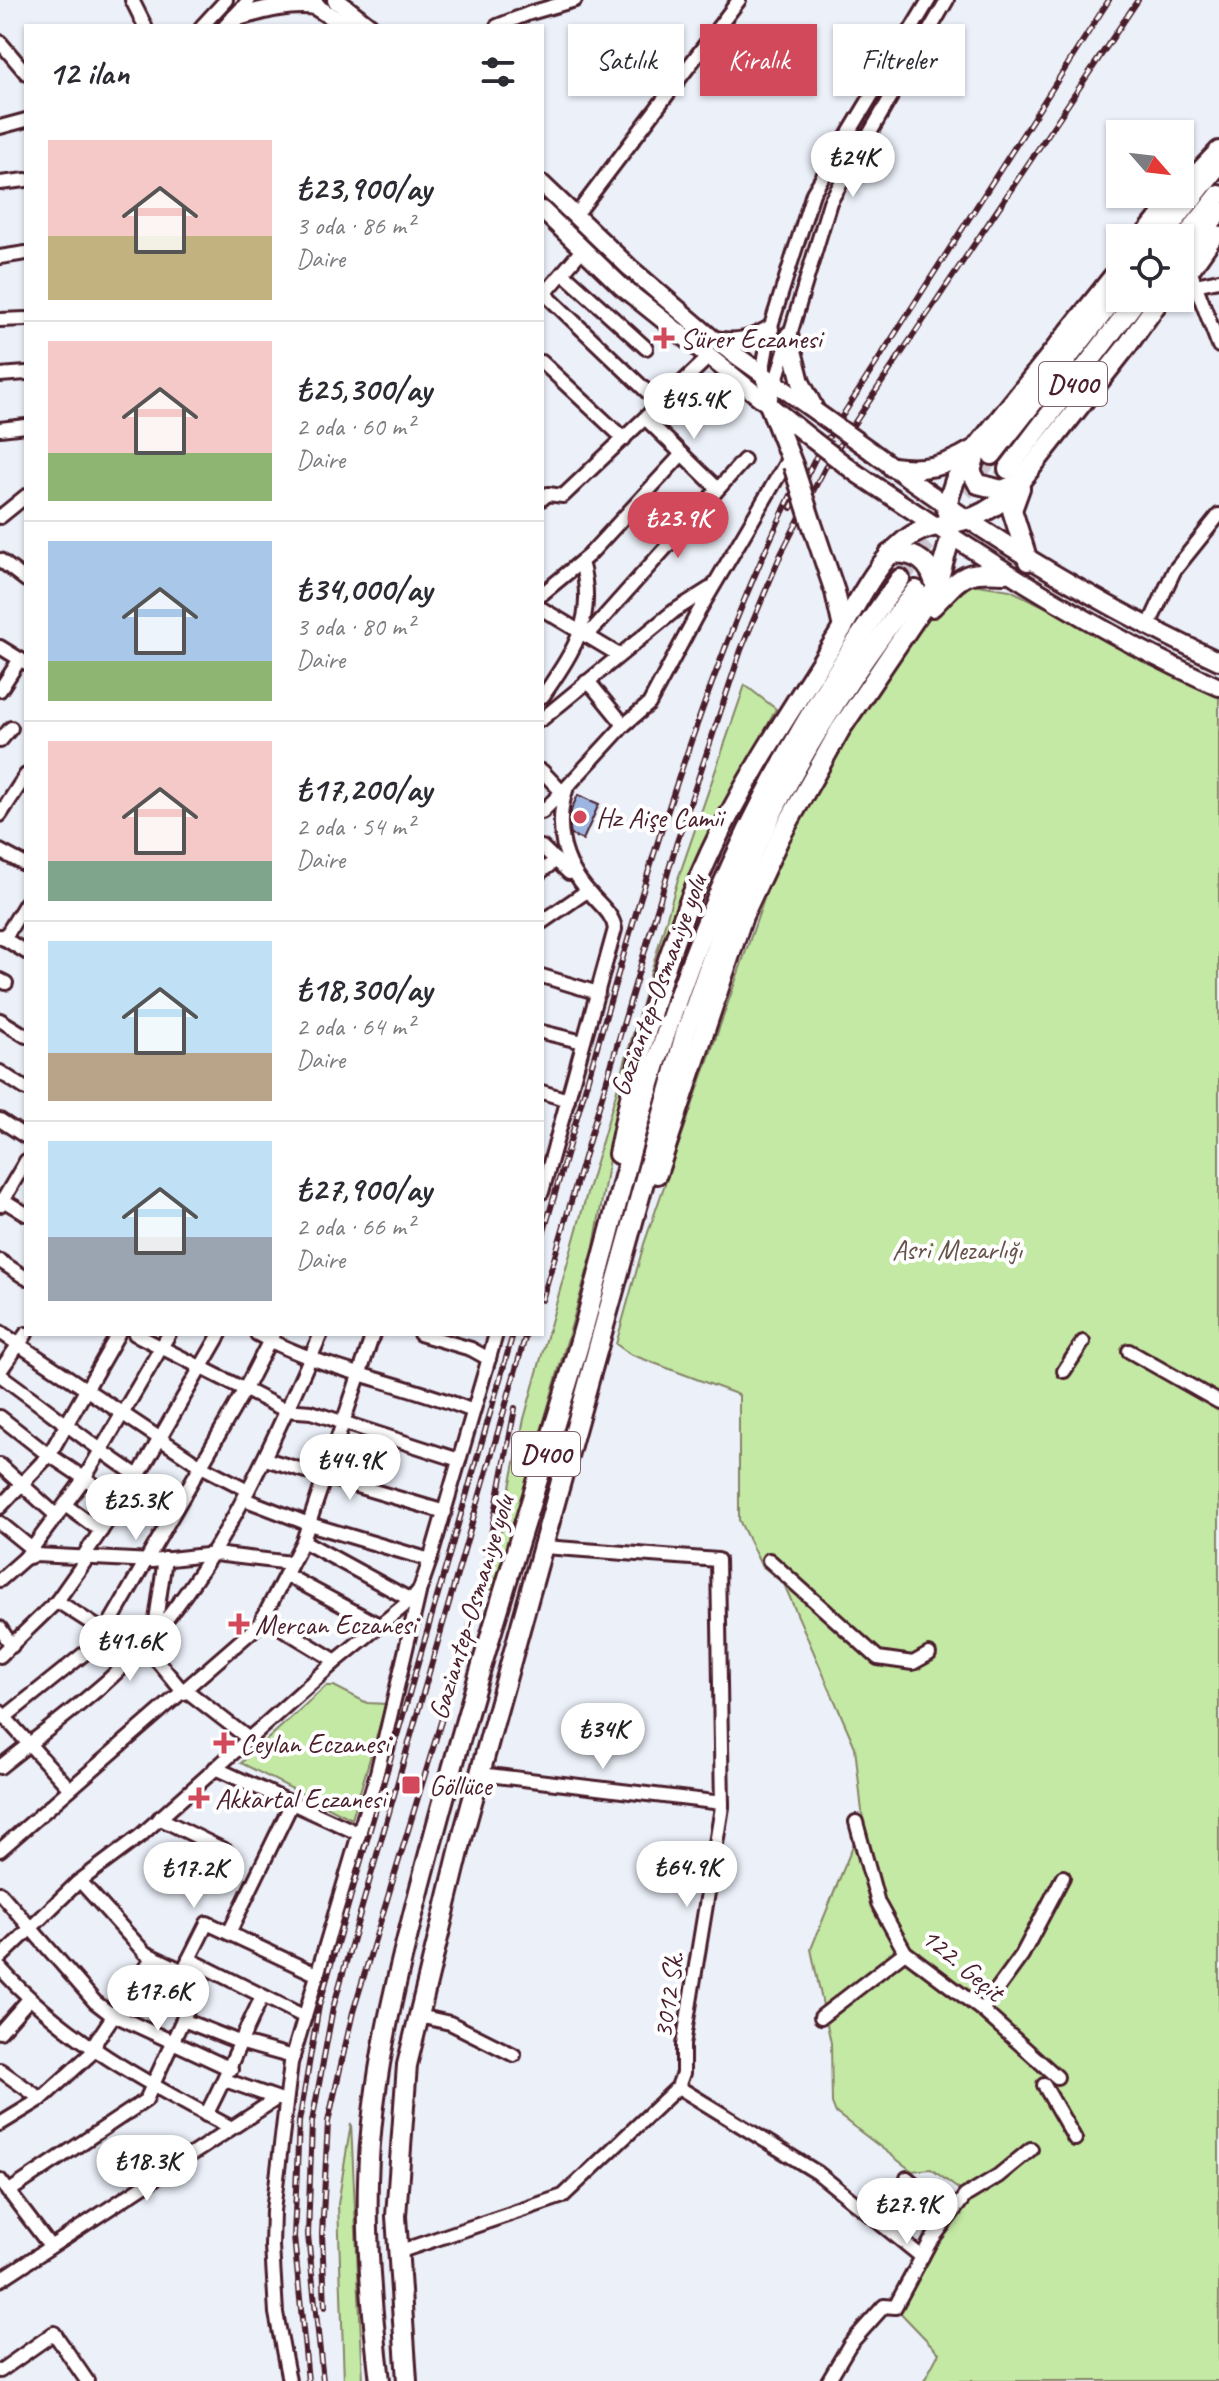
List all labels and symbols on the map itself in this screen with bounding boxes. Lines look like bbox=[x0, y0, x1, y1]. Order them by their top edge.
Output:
north arrow bbox=[1106, 120, 1194, 208]
pin: ₺24K bbox=[806, 131, 900, 199]
place label: Sürer Eczanesi bbox=[680, 321, 826, 356]
marker: Sürer Eczanesi bbox=[655, 329, 673, 347]
road number: D400 bbox=[1039, 362, 1107, 406]
pin: ₺45.4K bbox=[629, 373, 759, 441]
pin: ₺23.9K bbox=[613, 492, 743, 560]
place label: Hz Aişe Camii bbox=[596, 800, 727, 835]
marker: Hz Aişe Camii bbox=[571, 808, 589, 826]
street label: Gaziantep-Osmaniye yolu bbox=[602, 868, 715, 1100]
park label: Asri Mezarlığı bbox=[892, 1232, 1024, 1267]
road number: D400 bbox=[512, 1432, 580, 1476]
pin: ₺44.9K bbox=[285, 1434, 415, 1502]
pin: ₺25.3K bbox=[71, 1474, 201, 1542]
street label: Gaziantep-Osmaniye yolu bbox=[420, 1489, 522, 1724]
place label: Mercan Eczanesi bbox=[255, 1607, 420, 1642]
pin: ₺41.6K bbox=[65, 1615, 195, 1683]
marker: Mercan Eczanesi bbox=[230, 1615, 248, 1633]
pin: ₺34K bbox=[556, 1703, 650, 1771]
place label: Ceylan Eczanesi bbox=[240, 1726, 393, 1761]
marker: Ceylan Eczanesi bbox=[215, 1734, 233, 1752]
place label: Göllüce bbox=[429, 1768, 493, 1803]
marker: Göllüce bbox=[400, 1774, 422, 1796]
place label: Akkartal Eczanesi bbox=[215, 1781, 390, 1816]
marker: Akkartal Eczanesi bbox=[190, 1789, 208, 1807]
pin: ₺64.9K bbox=[622, 1841, 752, 1909]
pin: ₺17.2K bbox=[129, 1842, 259, 1910]
street label: 122. Geçit bbox=[914, 1919, 1014, 2010]
street label: 3012 Sk. bbox=[645, 1949, 691, 2040]
pin: ₺17.6K bbox=[93, 1965, 223, 2033]
pin: ₺18.3K bbox=[82, 2135, 212, 2203]
pin: ₺27.9K bbox=[842, 2178, 972, 2246]

